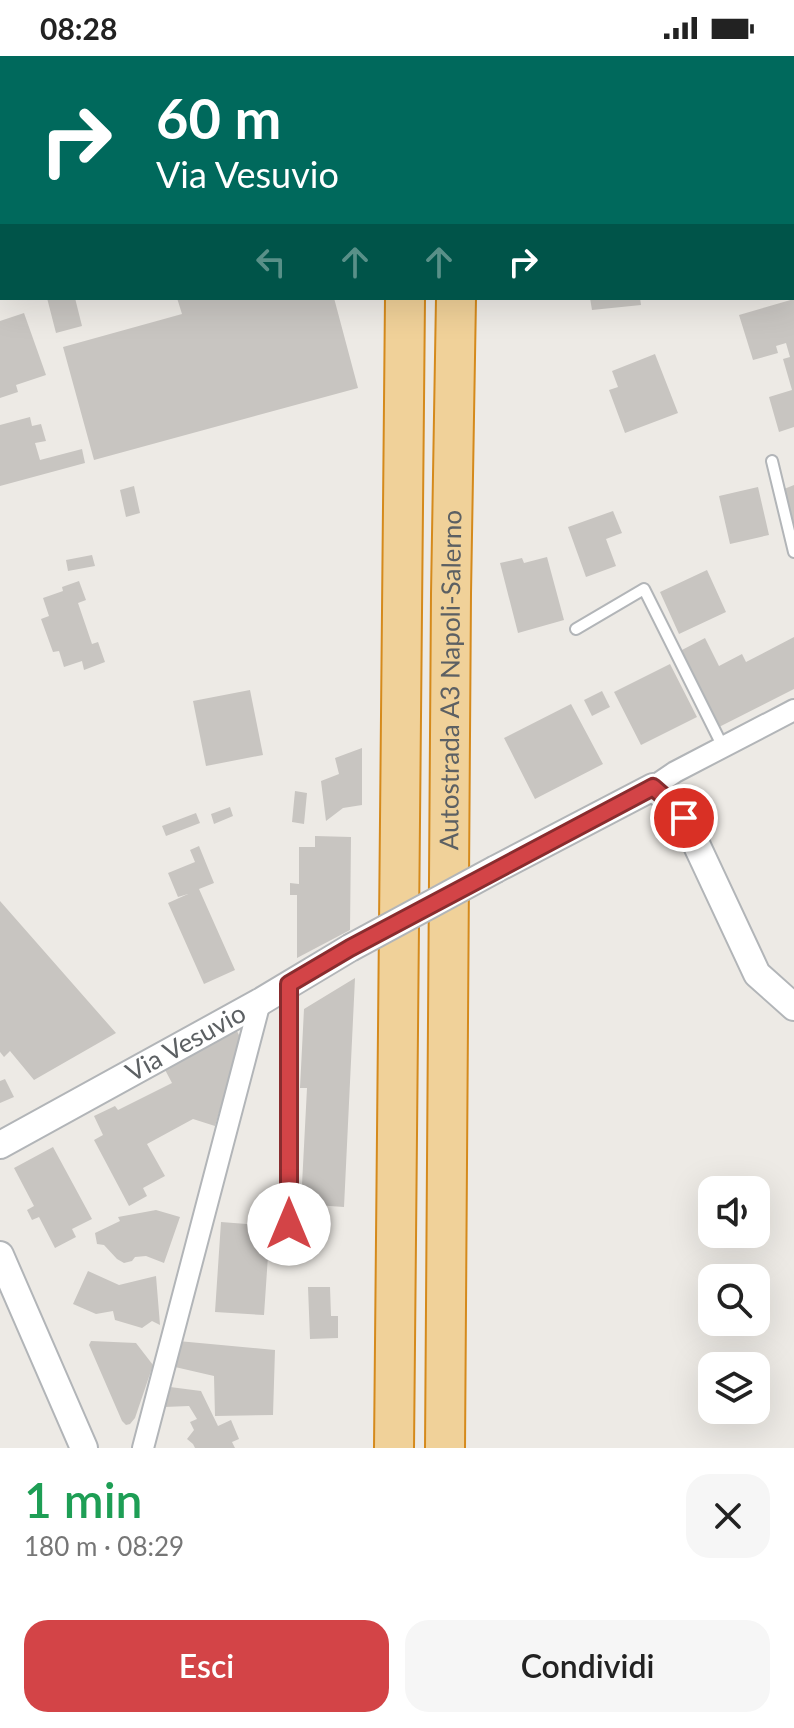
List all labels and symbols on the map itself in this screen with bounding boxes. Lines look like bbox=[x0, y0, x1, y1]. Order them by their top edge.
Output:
street label: Autostrada A3 Napoli-Salerno bbox=[432, 509, 467, 850]
pin bbox=[650, 784, 718, 852]
street label: Via Vesuvio bbox=[120, 996, 251, 1088]
position arrow bbox=[247, 1182, 331, 1266]

